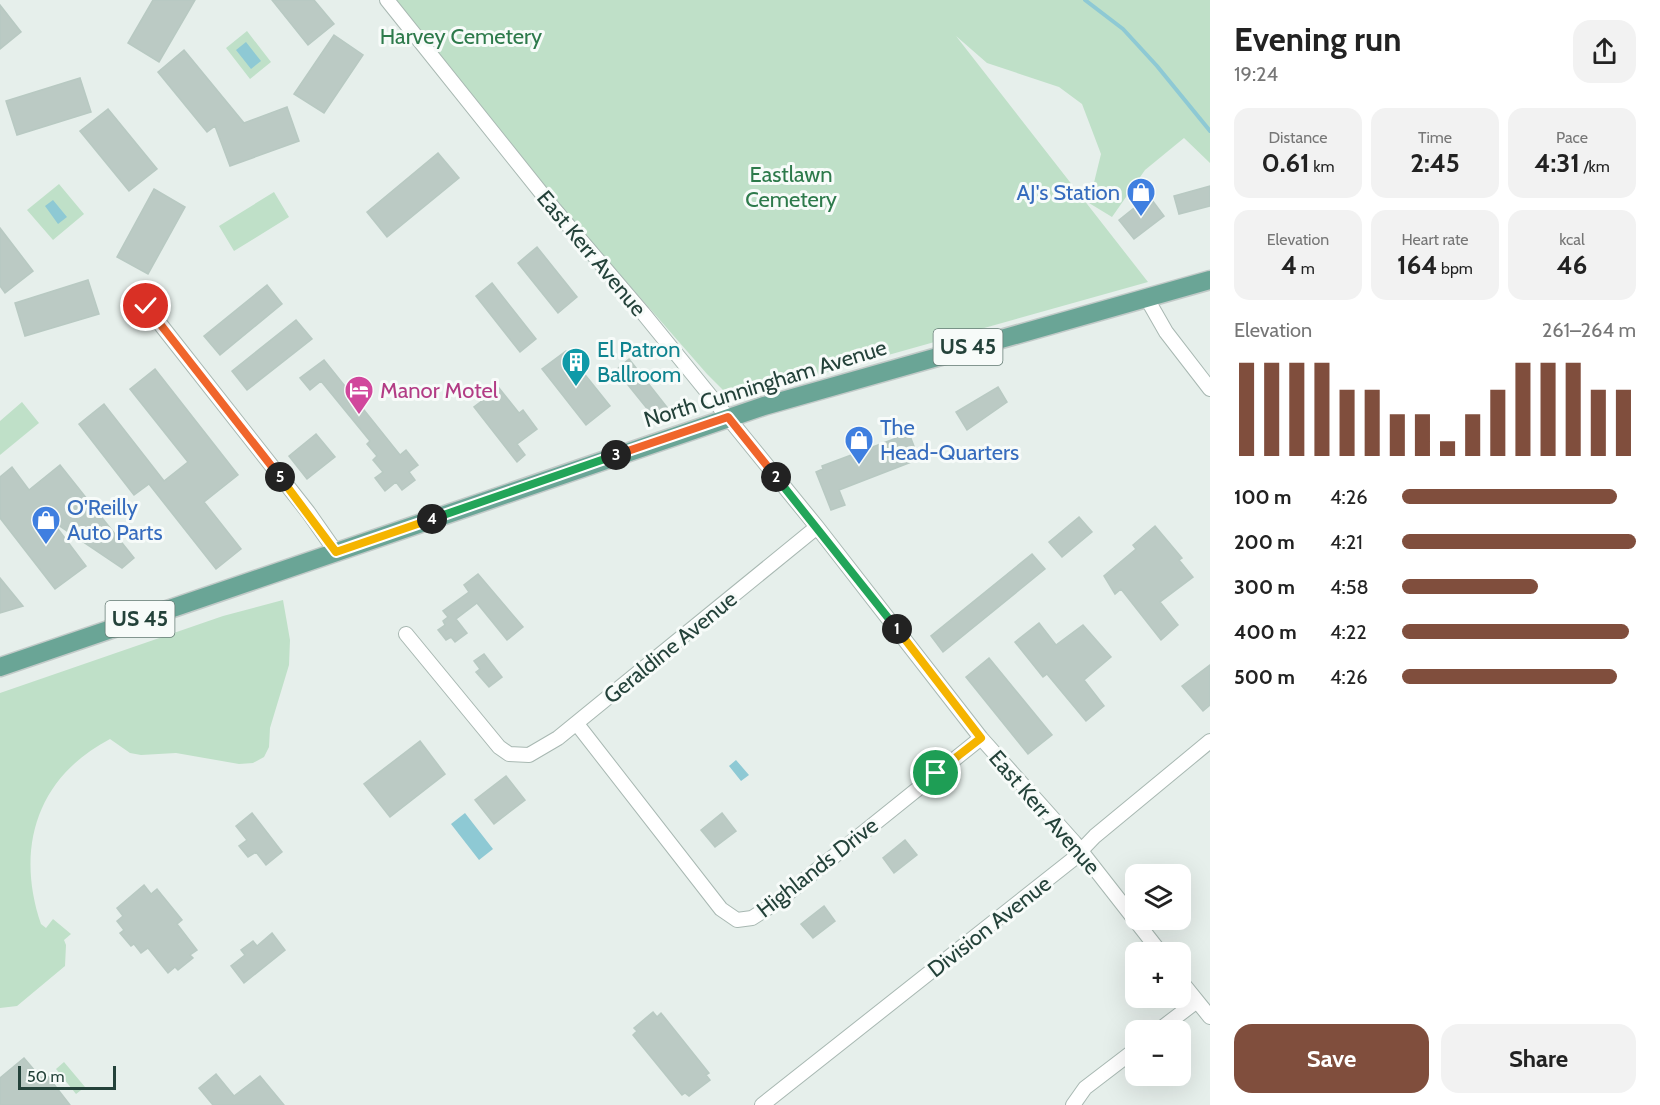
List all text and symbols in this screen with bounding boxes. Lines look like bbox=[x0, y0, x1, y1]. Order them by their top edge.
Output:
text: Evening run bbox=[1234, 19, 1401, 59]
button: share bbox=[1573, 20, 1636, 83]
park label: Harvey Cemetery bbox=[380, 23, 542, 50]
text: 19:24 bbox=[1234, 62, 1278, 86]
text: Distance bbox=[1269, 128, 1327, 147]
text: Time bbox=[1418, 128, 1452, 147]
text: Pace bbox=[1556, 128, 1588, 147]
text: 0.61 bbox=[1262, 147, 1310, 179]
text: 2:45 bbox=[1410, 147, 1460, 179]
text: 4:31 bbox=[1534, 147, 1580, 179]
text: km bbox=[1310, 157, 1334, 176]
text: /km bbox=[1580, 157, 1610, 176]
park label: Eastlawn Cemetery bbox=[745, 161, 837, 213]
shop icon: AJ's Station bbox=[1125, 176, 1157, 218]
place label: AJ's Station bbox=[1017, 179, 1120, 206]
street label: East Kerr Avenue bbox=[531, 185, 652, 322]
text: Elevation bbox=[1267, 230, 1329, 249]
text: Heart rate bbox=[1402, 230, 1468, 249]
text: kcal bbox=[1559, 230, 1585, 249]
text: 4 bbox=[1281, 249, 1297, 281]
text: 164 bbox=[1397, 249, 1437, 281]
text: 46 bbox=[1557, 249, 1587, 281]
text: m bbox=[1297, 259, 1315, 278]
text: bpm bbox=[1437, 259, 1473, 278]
pin bbox=[120, 280, 171, 331]
icon: check bbox=[129, 289, 162, 322]
text: Elevation bbox=[1234, 318, 1312, 342]
text: 261–264 m bbox=[1542, 318, 1636, 342]
road number: US 45 bbox=[934, 329, 1002, 365]
street label: North Cunningham Avenue bbox=[641, 334, 890, 433]
place label: El Patron Ballroom bbox=[597, 336, 681, 388]
building icon: El Patron Ballroom bbox=[560, 346, 592, 388]
hotel icon: Manor Motel bbox=[343, 374, 375, 416]
place label: Manor Motel bbox=[380, 377, 499, 404]
place label: The Head-Quarters bbox=[880, 414, 1019, 466]
shop icon: The Head-Quarters bbox=[843, 424, 875, 466]
pin: 3 bbox=[601, 440, 631, 470]
text: 3 bbox=[612, 445, 620, 464]
pin: 5 bbox=[265, 462, 295, 492]
pin: 2 bbox=[761, 462, 791, 492]
text: 5 bbox=[276, 467, 284, 486]
text: 2 bbox=[772, 467, 780, 486]
text: 100 m bbox=[1234, 485, 1292, 509]
text: 4:26 bbox=[1330, 485, 1368, 509]
place label: O'Reilly Auto Parts bbox=[67, 494, 163, 546]
shop icon: O'Reilly Auto Parts bbox=[30, 504, 62, 546]
pin: 4 bbox=[417, 504, 447, 534]
text: 4 bbox=[427, 509, 437, 528]
text: 200 m bbox=[1234, 530, 1295, 554]
text: 4:21 bbox=[1330, 530, 1363, 554]
text: 300 m bbox=[1234, 575, 1295, 599]
text: 4:58 bbox=[1330, 575, 1369, 599]
street label: Geraldine Avenue bbox=[598, 585, 742, 709]
road number: US 45 bbox=[106, 601, 174, 637]
pin: 1 bbox=[882, 614, 912, 644]
text: 1 bbox=[894, 619, 900, 638]
text: 400 m bbox=[1234, 620, 1297, 644]
text: 4:22 bbox=[1330, 620, 1367, 644]
text: 500 m bbox=[1234, 665, 1295, 689]
text: 4:26 bbox=[1330, 665, 1368, 689]
street label: East Kerr Avenue bbox=[983, 745, 1106, 880]
pin bbox=[910, 747, 961, 798]
icon: arrive bbox=[919, 756, 952, 789]
street label: Highlands Drive bbox=[751, 812, 883, 923]
map controls bbox=[1125, 864, 1191, 1086]
button: layers bbox=[1125, 864, 1191, 930]
street label: Division Avenue bbox=[922, 870, 1056, 983]
button: + bbox=[1125, 942, 1191, 1008]
button: − bbox=[1125, 1020, 1191, 1086]
button: Save bbox=[1234, 1024, 1429, 1093]
button: Share bbox=[1441, 1024, 1636, 1093]
scale bar bbox=[18, 1063, 116, 1090]
text: 50 m bbox=[27, 1067, 64, 1086]

